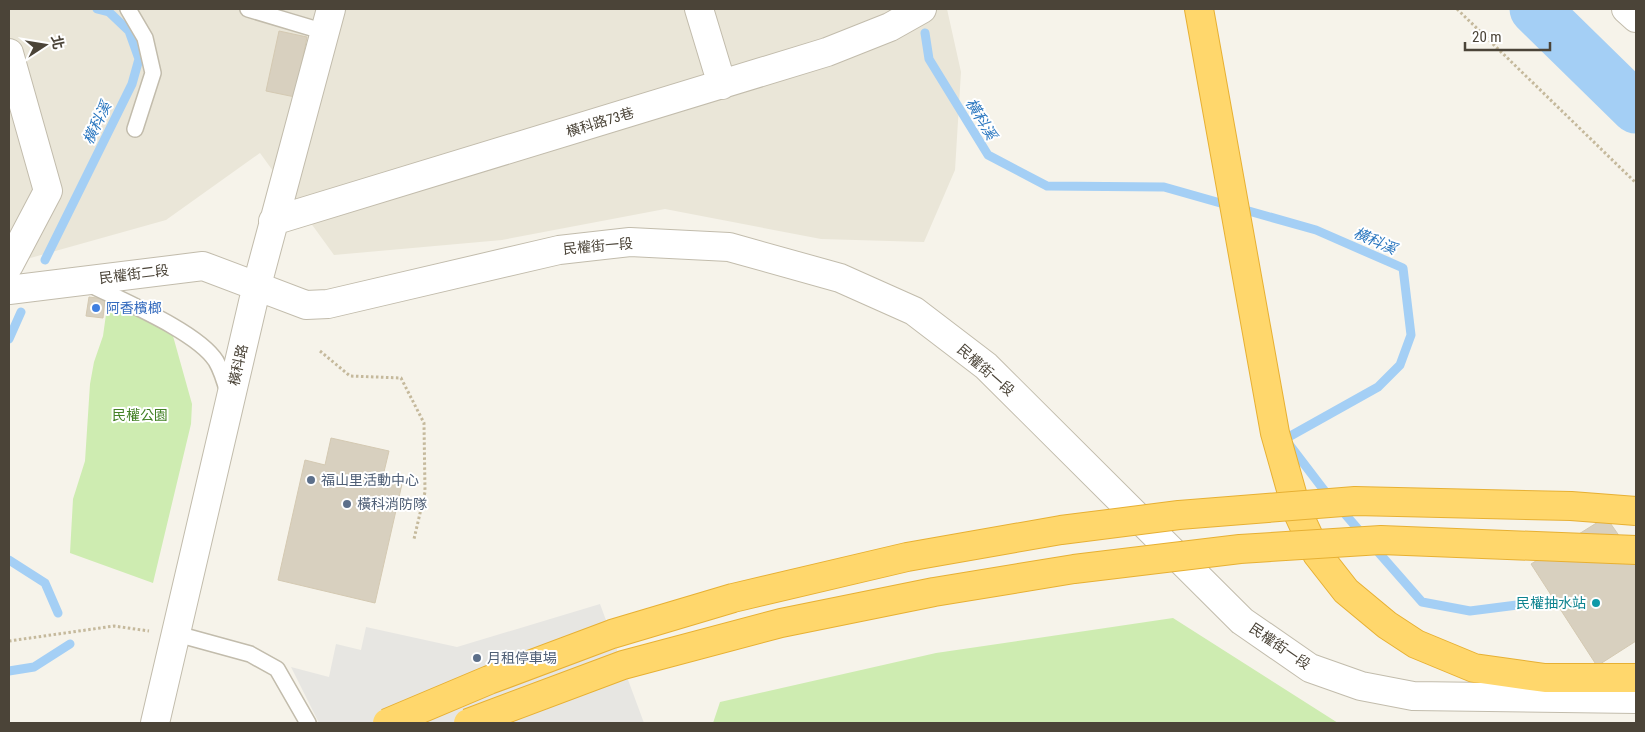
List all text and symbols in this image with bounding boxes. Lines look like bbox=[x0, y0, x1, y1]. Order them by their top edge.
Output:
north arrow bbox=[20, 20, 70, 70]
scale bar bbox=[1465, 20, 1550, 52]
text: 20 m bbox=[1472, 28, 1502, 46]
text: 北 bbox=[48, 34, 67, 51]
water label: 橫科溪 bbox=[962, 95, 1001, 145]
water label: 橫科溪 bbox=[79, 97, 116, 147]
street label: 橫科路73巷 bbox=[564, 104, 636, 140]
water label: 橫科溪 bbox=[1351, 224, 1401, 259]
street label: 民權街一段 bbox=[562, 235, 634, 257]
street label: 民權街二段 bbox=[98, 262, 170, 286]
place label: 阿香檳榔 bbox=[106, 300, 162, 316]
marker: 阿香檳榔 bbox=[90, 302, 102, 314]
street label: 民權街一段 bbox=[954, 341, 1018, 399]
street label: 橫科路 bbox=[225, 343, 251, 387]
park label: 民權公園 bbox=[112, 407, 168, 423]
place label: 福山里活動中心 bbox=[321, 472, 419, 488]
marker: 福山里活動中心 bbox=[305, 474, 317, 486]
place label: 橫科消防隊 bbox=[357, 496, 427, 512]
marker: 橫科消防隊 bbox=[341, 498, 353, 510]
place label: 民權抽水站 bbox=[1516, 595, 1586, 611]
marker: 民權抽水站 bbox=[1590, 597, 1602, 609]
street label: 民權街一段 bbox=[1247, 620, 1313, 672]
place label: 月租停車場 bbox=[487, 650, 557, 666]
marker: 月租停車場 bbox=[471, 652, 483, 664]

